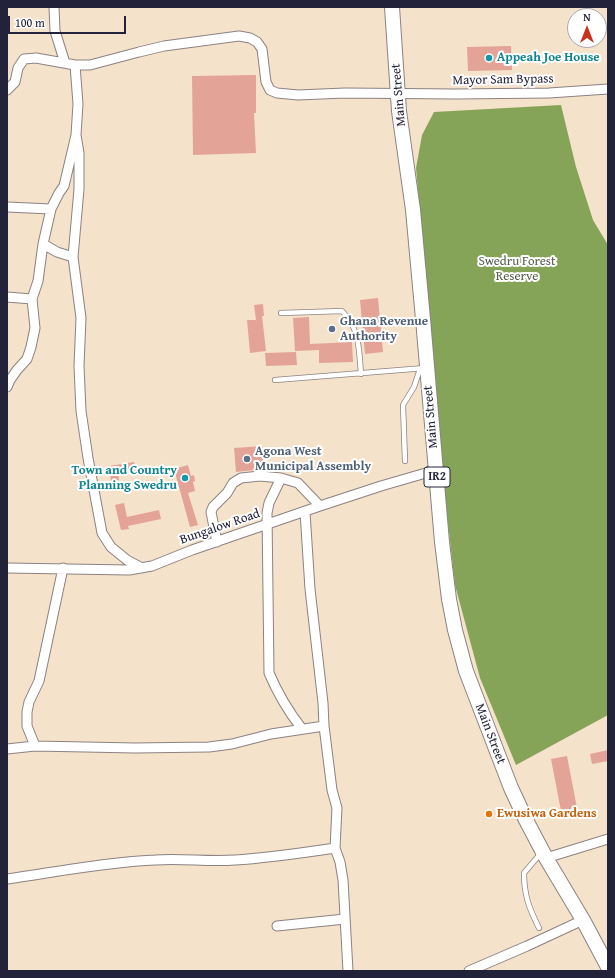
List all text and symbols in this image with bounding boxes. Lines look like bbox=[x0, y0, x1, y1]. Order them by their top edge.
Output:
scale bar bbox=[10, 8, 128, 34]
north arrow bbox=[567, 8, 607, 48]
text: N bbox=[583, 9, 591, 25]
text: 100 m bbox=[15, 14, 45, 31]
place label: Appeah Joe House bbox=[497, 50, 600, 66]
marker: Appeah Joe House bbox=[484, 53, 494, 63]
street label: Main Street bbox=[388, 63, 410, 127]
street label: Mayor Sam Bypass bbox=[452, 71, 554, 89]
park label: Swedru Forest Reserve bbox=[478, 254, 556, 285]
place label: Ghana Revenue Authority bbox=[340, 314, 428, 345]
marker: Ghana Revenue Authority bbox=[327, 324, 337, 334]
street label: Main Street bbox=[420, 385, 442, 449]
place label: Agona West Municipal Assembly bbox=[255, 444, 371, 475]
marker: Agona West Municipal Assembly bbox=[242, 454, 252, 464]
place label: Town and Country Planning Swedru bbox=[72, 463, 177, 494]
road number: IR2 bbox=[424, 467, 450, 487]
marker: Town and Country Planning Swedru bbox=[180, 473, 190, 483]
street label: Bungalow Road bbox=[178, 506, 262, 548]
street label: Main Street bbox=[471, 702, 509, 766]
place label: Ewusiwa Gardens bbox=[497, 806, 597, 822]
marker: Ewusiwa Gardens bbox=[484, 809, 494, 819]

